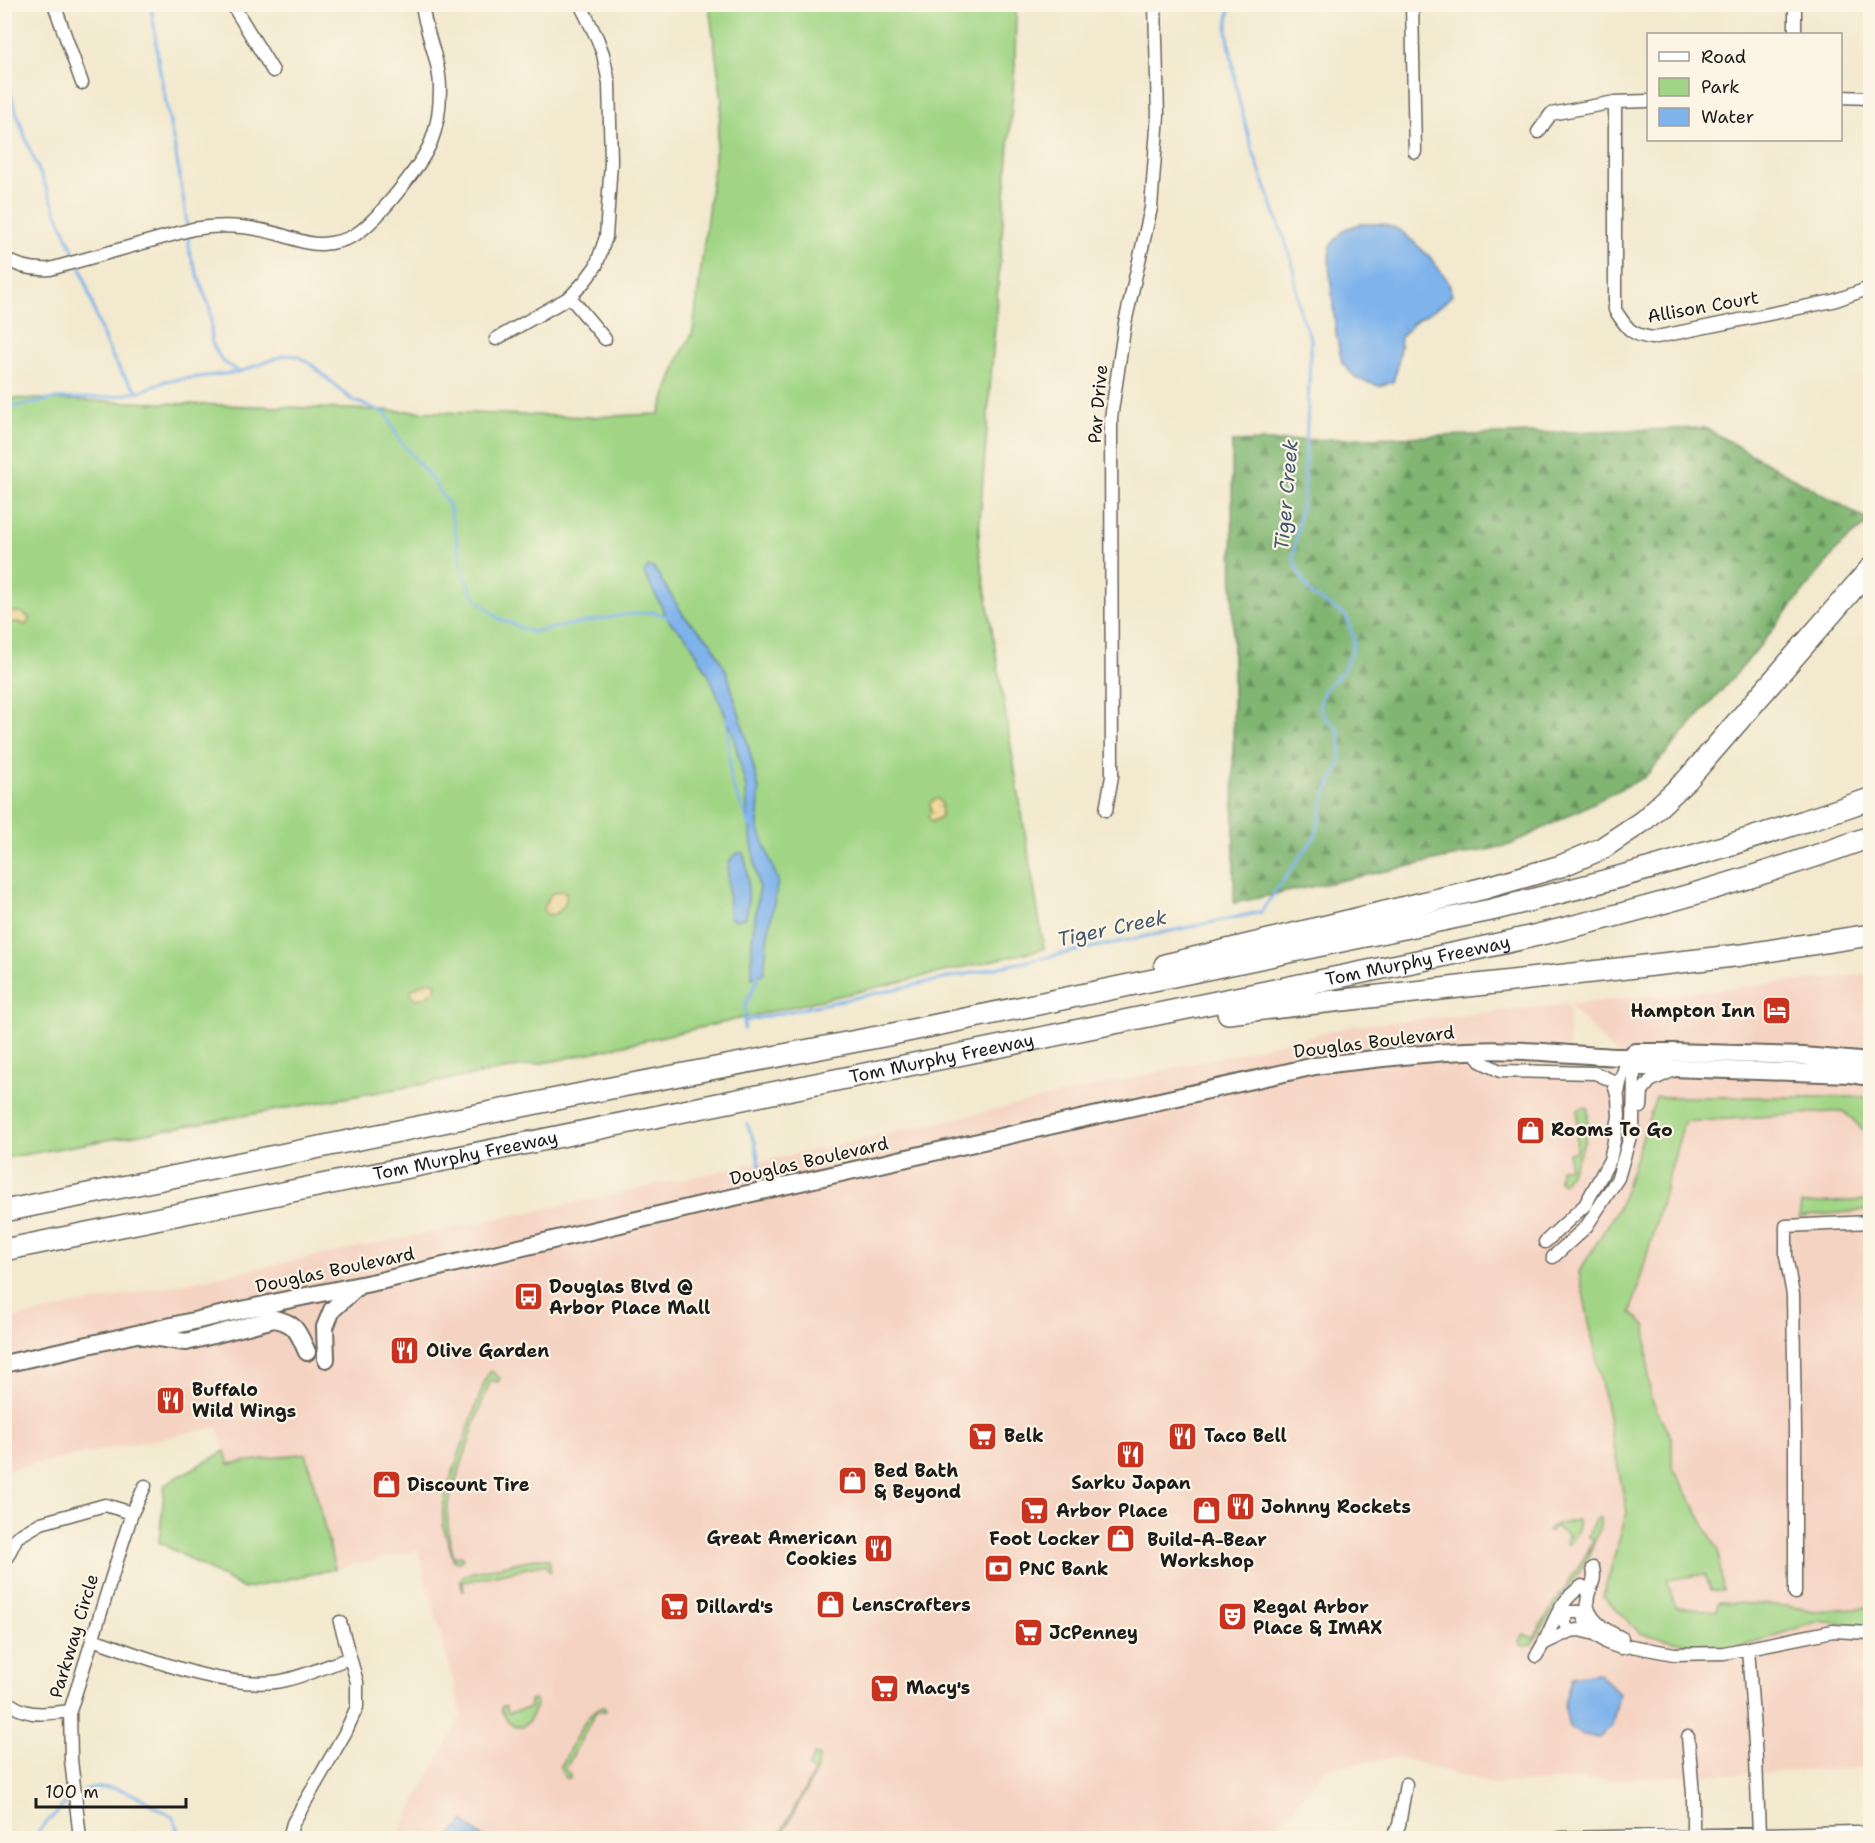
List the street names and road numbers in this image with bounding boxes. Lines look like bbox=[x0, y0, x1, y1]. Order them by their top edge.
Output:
street label: Allison Court bbox=[1645, 285, 1761, 329]
street label: Par Drive bbox=[1083, 363, 1113, 445]
street label: Tom Murphy Freeway bbox=[1323, 930, 1512, 991]
street label: Douglas Boulevard bbox=[1292, 1020, 1456, 1064]
street label: Tom Murphy Freeway bbox=[847, 1028, 1036, 1089]
street label: Tom Murphy Freeway bbox=[371, 1125, 560, 1186]
street label: Douglas Boulevard bbox=[727, 1131, 891, 1191]
street label: Douglas Boulevard bbox=[253, 1241, 417, 1299]
street label: Parkway Circle bbox=[44, 1571, 104, 1701]

